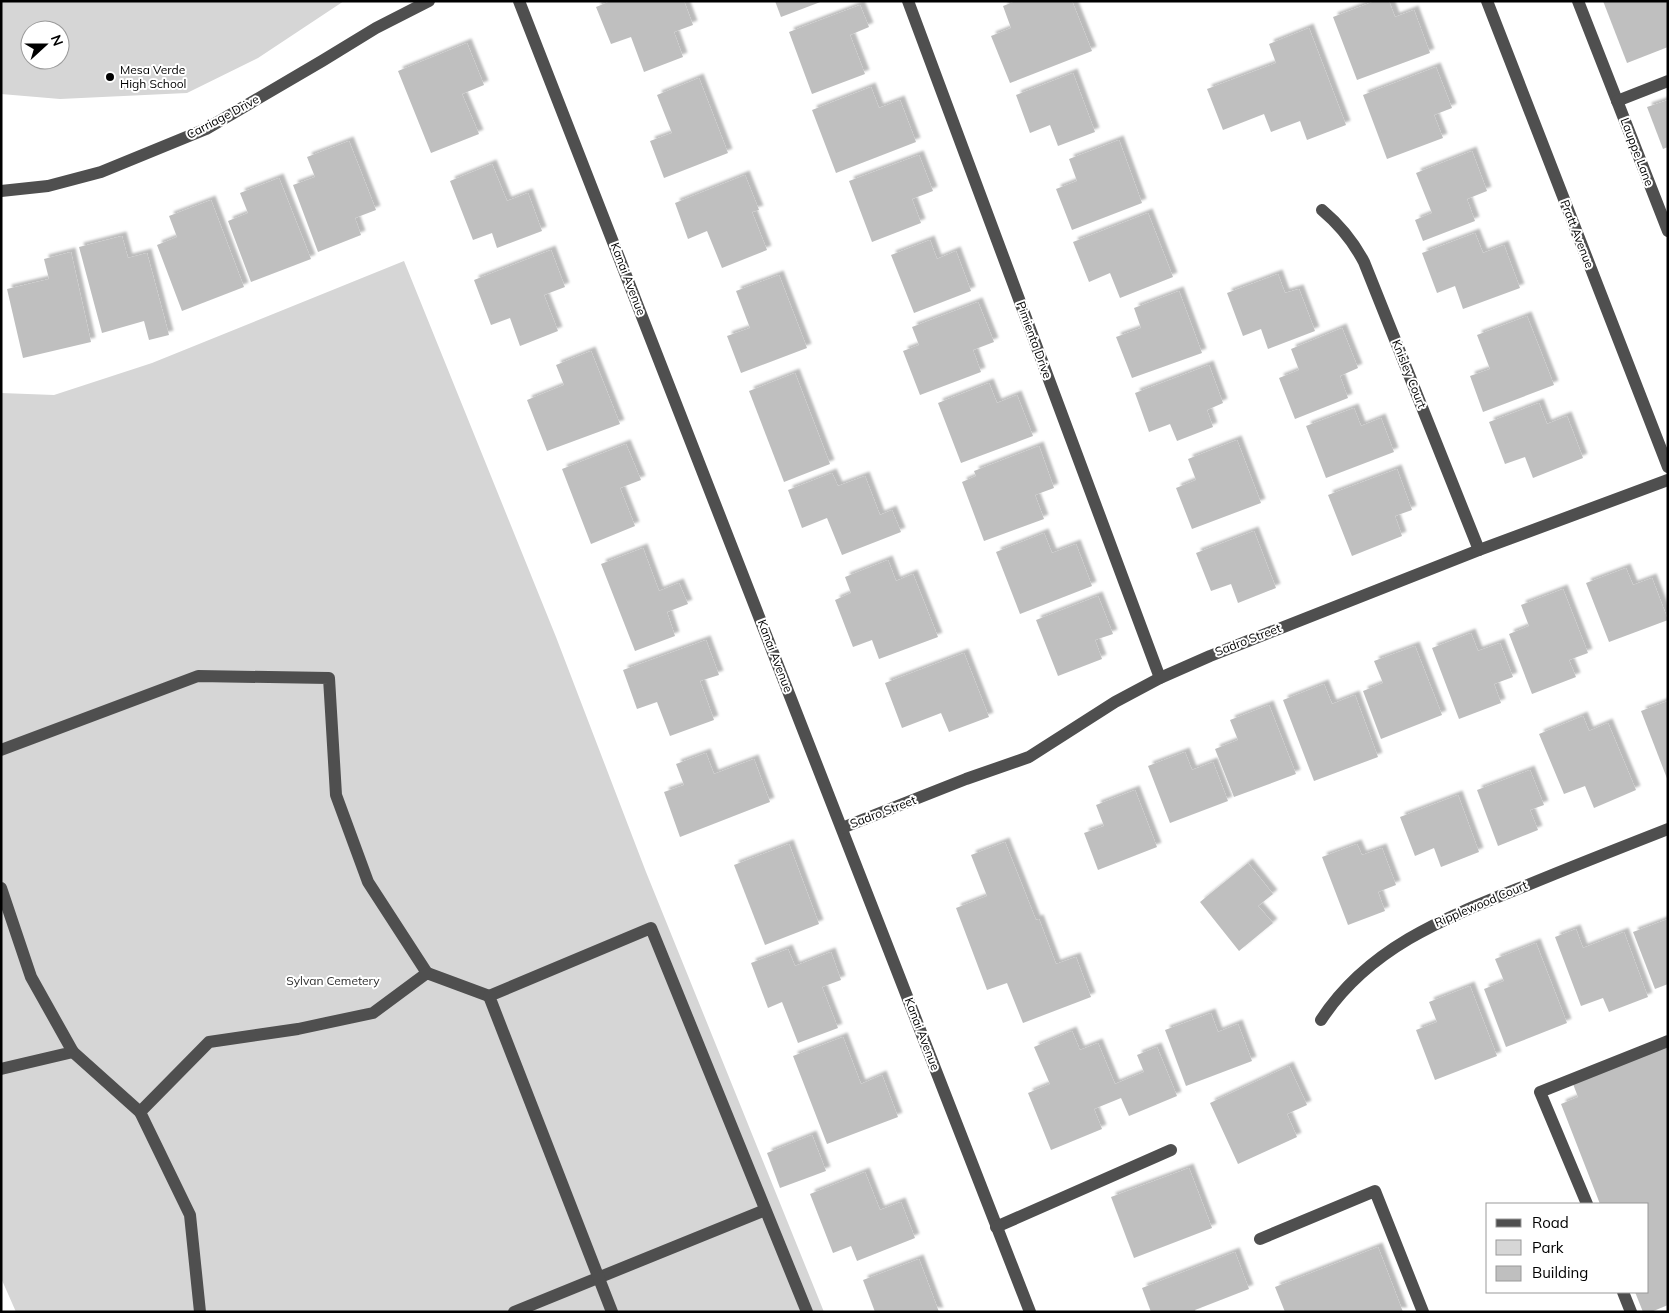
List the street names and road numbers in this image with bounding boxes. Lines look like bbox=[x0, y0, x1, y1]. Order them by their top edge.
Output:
street label: Carriage Drive bbox=[184, 91, 262, 142]
street label: Lauppe Lane bbox=[1618, 116, 1657, 188]
street label: Pratt Avenue bbox=[1557, 197, 1597, 270]
street label: Kanai Avenue bbox=[608, 240, 649, 317]
street label: Pimienta Drive bbox=[1014, 299, 1055, 381]
street label: Knisley Court bbox=[1389, 337, 1430, 410]
street label: Kanai Avenue bbox=[755, 617, 796, 694]
street label: Sadro Street bbox=[1213, 620, 1283, 659]
street label: Sadro Street bbox=[848, 792, 918, 831]
street label: Ripplewood Court bbox=[1432, 877, 1530, 930]
street label: Kanai Avenue bbox=[902, 995, 943, 1072]

